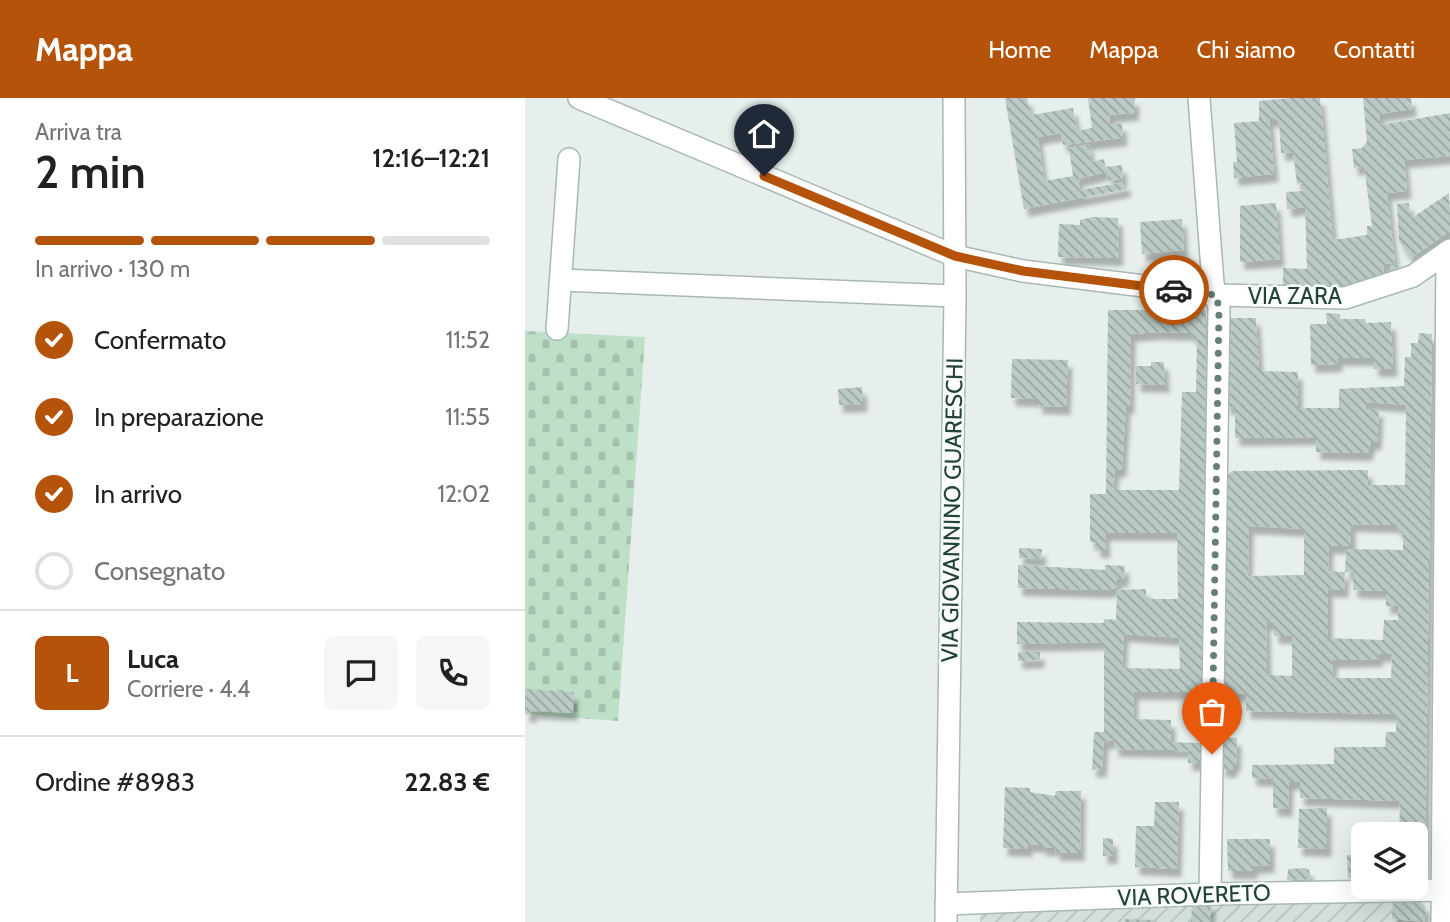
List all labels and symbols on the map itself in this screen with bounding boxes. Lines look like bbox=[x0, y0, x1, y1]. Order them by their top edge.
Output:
pin bbox=[734, 104, 794, 176]
courier bbox=[1139, 255, 1209, 325]
street label: VIA ZARA bbox=[1248, 282, 1342, 310]
street label: VIA GIOVANNINO GUARESCHI bbox=[935, 357, 969, 663]
pin bbox=[1182, 682, 1242, 754]
street label: VIA ROVERETO bbox=[1117, 878, 1271, 912]

